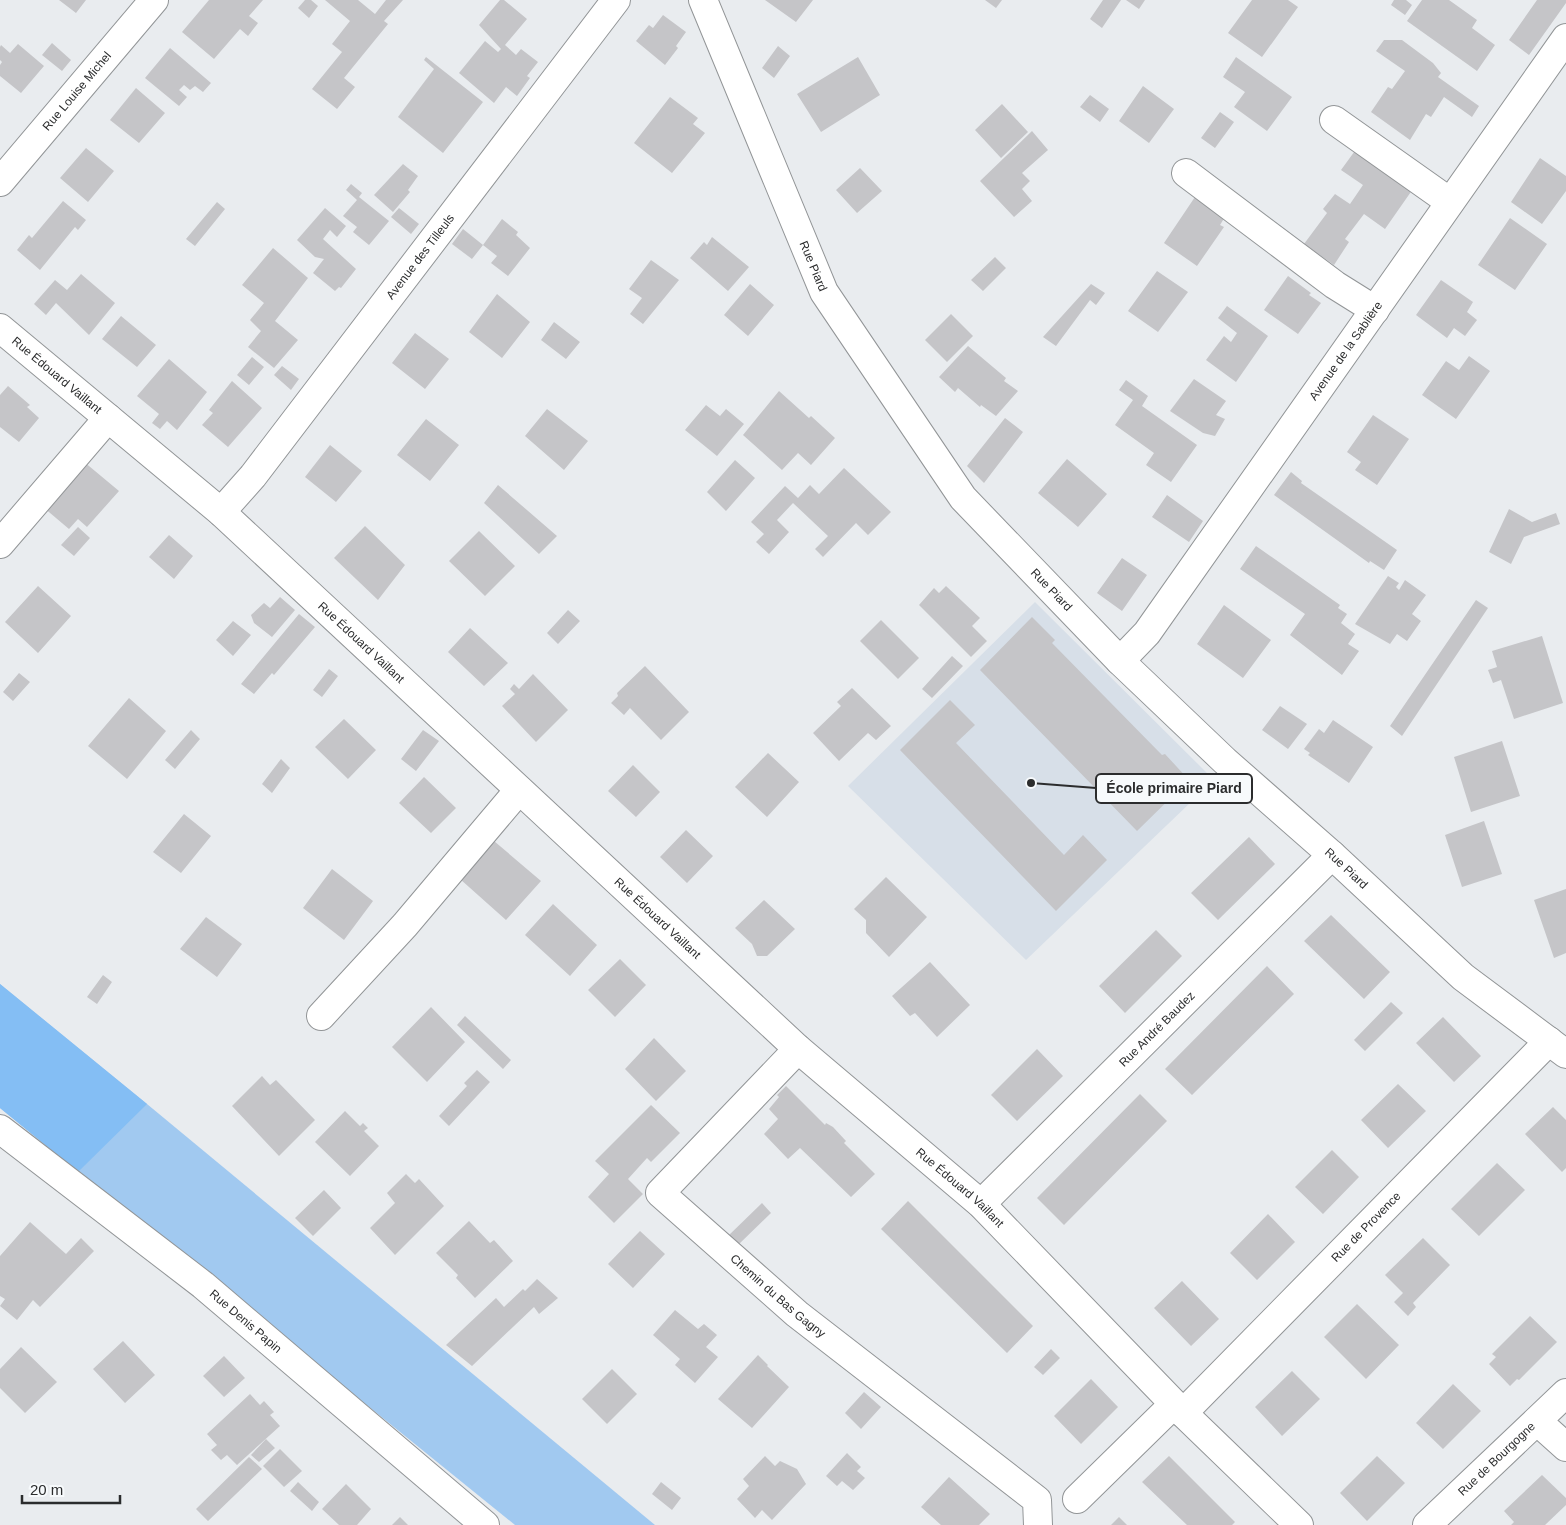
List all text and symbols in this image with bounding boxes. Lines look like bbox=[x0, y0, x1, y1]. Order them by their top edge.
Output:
street label: Rue Louise Michel bbox=[40, 49, 114, 133]
street label: Avenue des Tilleuls bbox=[383, 211, 457, 302]
street label: Rue Piard bbox=[797, 239, 830, 293]
street label: Avenue de la Sablière bbox=[1306, 299, 1385, 403]
street label: Rue Édouard Vaillant bbox=[9, 334, 105, 417]
street label: Rue Piard bbox=[1028, 566, 1075, 614]
street label: Rue Édouard Vaillant bbox=[315, 599, 408, 686]
callout: École primaire Piard bbox=[1096, 774, 1252, 803]
text: École primaire Piard bbox=[1106, 780, 1242, 796]
street label: Rue Piard bbox=[1322, 845, 1371, 892]
street label: Rue Édouard Vaillant bbox=[612, 875, 704, 962]
street label: Rue André Baudez bbox=[1116, 989, 1198, 1070]
street label: Rue Édouard Vaillant bbox=[913, 1145, 1007, 1231]
street label: Rue de Provence bbox=[1328, 1189, 1404, 1265]
street label: Chemin du Bas Gagny bbox=[727, 1251, 828, 1340]
street label: Rue Denis Papin bbox=[207, 1287, 285, 1356]
street label: Rue de Bourgogne bbox=[1455, 1419, 1538, 1499]
scale bar bbox=[22, 1472, 120, 1504]
text: 20 m bbox=[30, 1481, 63, 1498]

